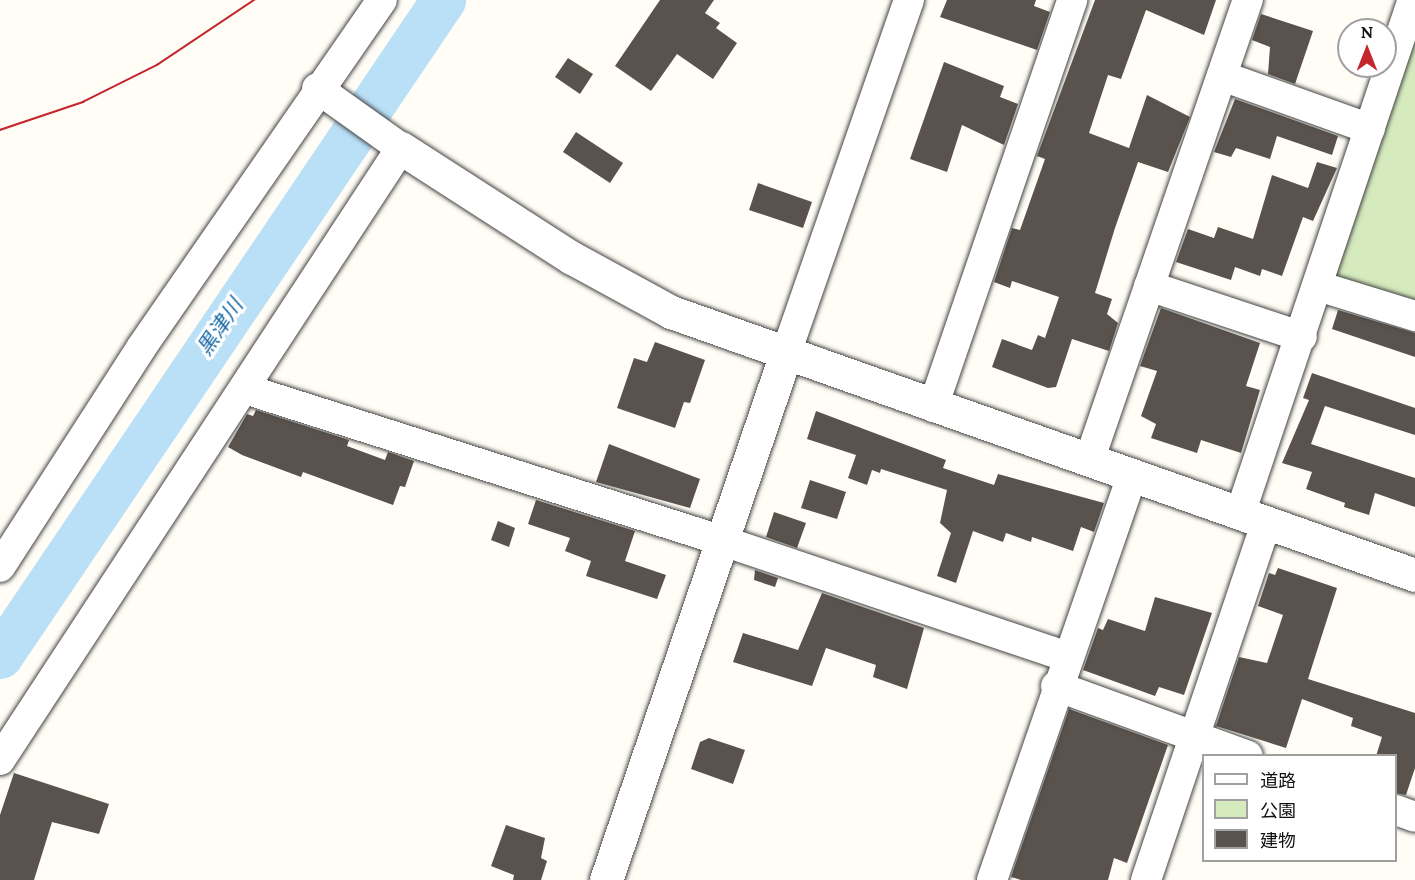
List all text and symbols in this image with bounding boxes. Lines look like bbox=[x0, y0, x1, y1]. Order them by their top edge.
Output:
north arrow bbox=[1337, 18, 1397, 78]
text: N bbox=[1361, 22, 1373, 42]
water label: 黒津川 bbox=[192, 294, 248, 360]
legend bbox=[1202, 754, 1397, 862]
text: 道路 bbox=[1260, 769, 1296, 792]
text: 公園 bbox=[1260, 799, 1296, 822]
text: 建物 bbox=[1260, 829, 1296, 852]

